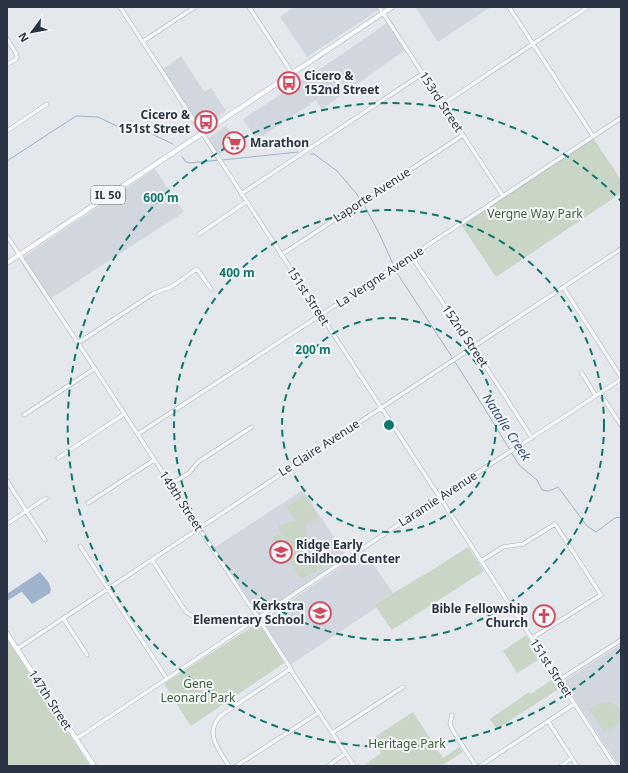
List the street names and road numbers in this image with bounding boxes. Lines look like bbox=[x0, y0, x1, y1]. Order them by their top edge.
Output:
street label: 153rd Street bbox=[415, 68, 468, 136]
street label: Laporte Avenue bbox=[330, 163, 414, 226]
road number: IL 50 bbox=[91, 186, 125, 204]
street label: La Vergne Avenue bbox=[333, 242, 427, 311]
street label: 151st Street bbox=[283, 263, 334, 329]
street label: 152nd Street bbox=[438, 301, 493, 371]
street label: Le Claire Avenue bbox=[275, 415, 363, 480]
street label: 149th Street bbox=[156, 467, 208, 535]
street label: Laramie Avenue bbox=[395, 467, 481, 530]
street label: 151st Street bbox=[526, 635, 577, 701]
street label: 147th Street bbox=[25, 666, 77, 734]

